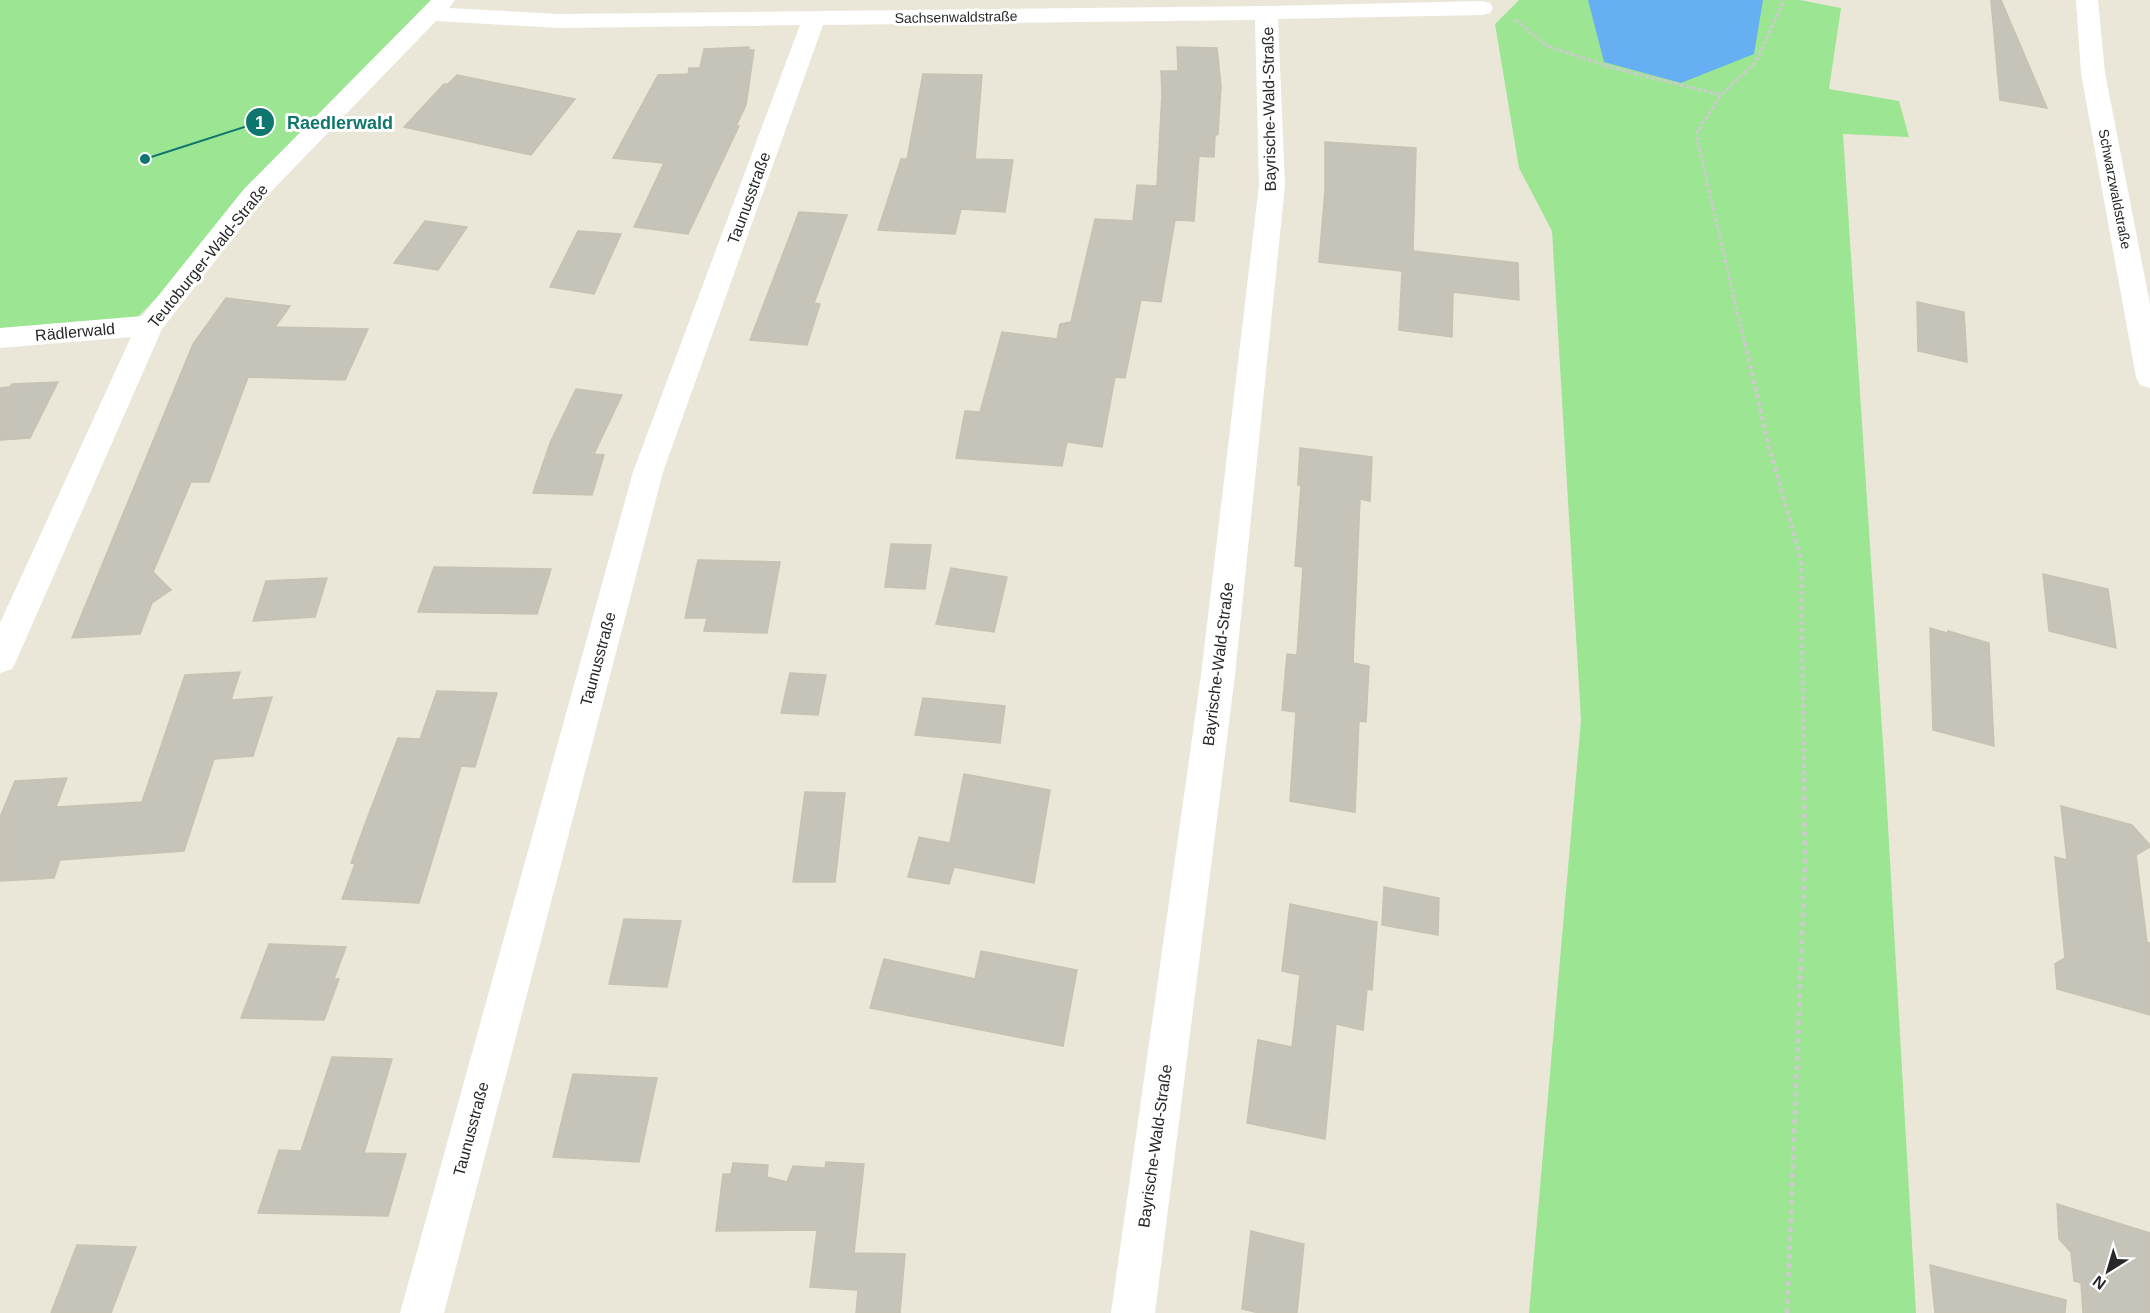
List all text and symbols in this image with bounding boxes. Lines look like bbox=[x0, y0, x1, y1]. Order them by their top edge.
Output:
street label: Sachsenwaldstraße bbox=[894, 8, 1018, 26]
street label: Bayrische-Wald-Straße bbox=[1259, 26, 1279, 192]
callout: Raedlerwald bbox=[245, 104, 405, 140]
text: 1 bbox=[255, 113, 265, 133]
text: Raedlerwald bbox=[287, 113, 393, 133]
street label: Schwarzwaldstraße bbox=[2095, 128, 2135, 251]
street label: Taunusstraße bbox=[724, 149, 774, 246]
street label: Teutoburger-Wald-Straße bbox=[145, 181, 271, 331]
street label: Rädlerwald bbox=[34, 320, 116, 344]
street label: Bayrische-Wald-Straße bbox=[1200, 581, 1236, 747]
street label: Taunusstraße bbox=[577, 610, 619, 708]
street label: Bayrische-Wald-Straße bbox=[1135, 1063, 1175, 1229]
street label: Taunusstraße bbox=[450, 1080, 492, 1178]
north arrow bbox=[2078, 1241, 2138, 1301]
text: N bbox=[2090, 1272, 2109, 1293]

